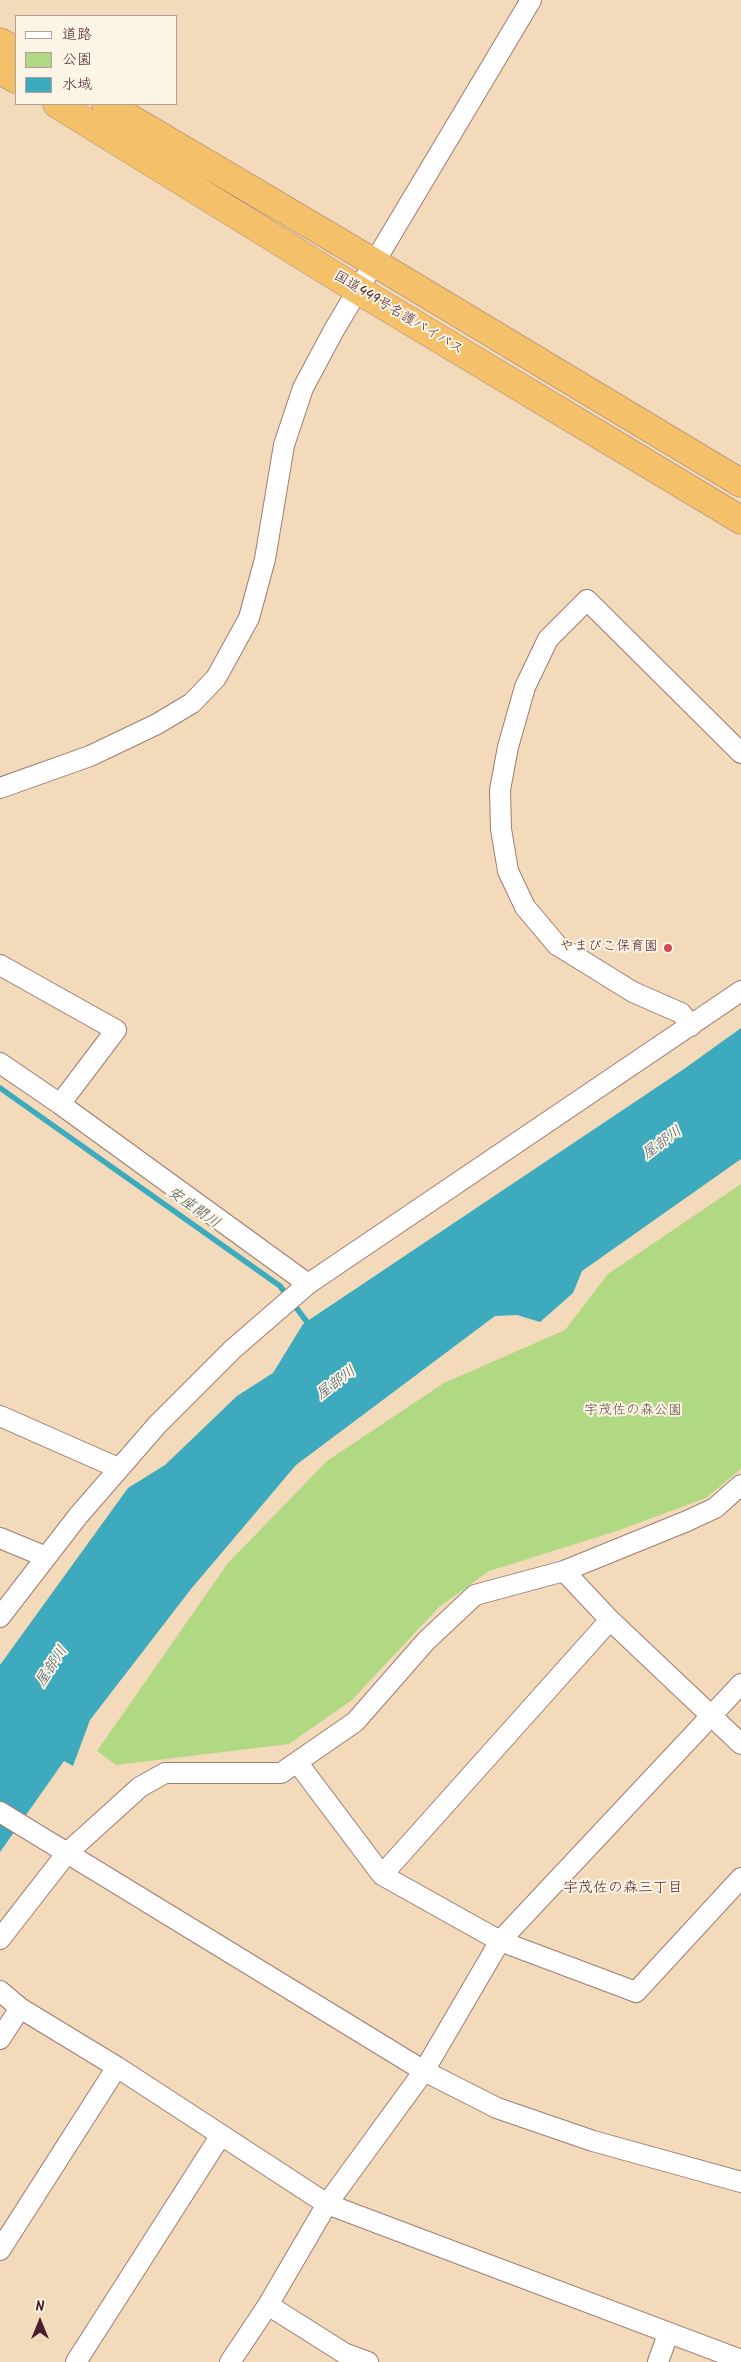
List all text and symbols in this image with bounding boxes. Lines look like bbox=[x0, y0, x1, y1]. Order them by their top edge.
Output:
legend bbox=[15, 15, 178, 105]
text: 道路 bbox=[62, 23, 92, 47]
text: 公園 bbox=[62, 48, 92, 72]
text: 水域 bbox=[62, 73, 92, 97]
street label: 国道449号名護バイパス bbox=[330, 269, 466, 359]
place label: やまびこ保育園 bbox=[560, 940, 658, 956]
marker: やまびこ保育園 bbox=[662, 942, 674, 954]
water label: 屋部川 bbox=[640, 1123, 686, 1165]
water label: 安座間川 bbox=[163, 1184, 223, 1234]
water label: 屋部川 bbox=[314, 1363, 360, 1405]
park label: 宇茂佐の森公園 bbox=[584, 1404, 682, 1420]
water label: 屋部川 bbox=[33, 1643, 73, 1691]
district label: 宇茂佐の森三丁目 bbox=[563, 1880, 683, 1898]
text: N bbox=[36, 2296, 44, 2318]
north arrow bbox=[15, 2297, 65, 2347]

